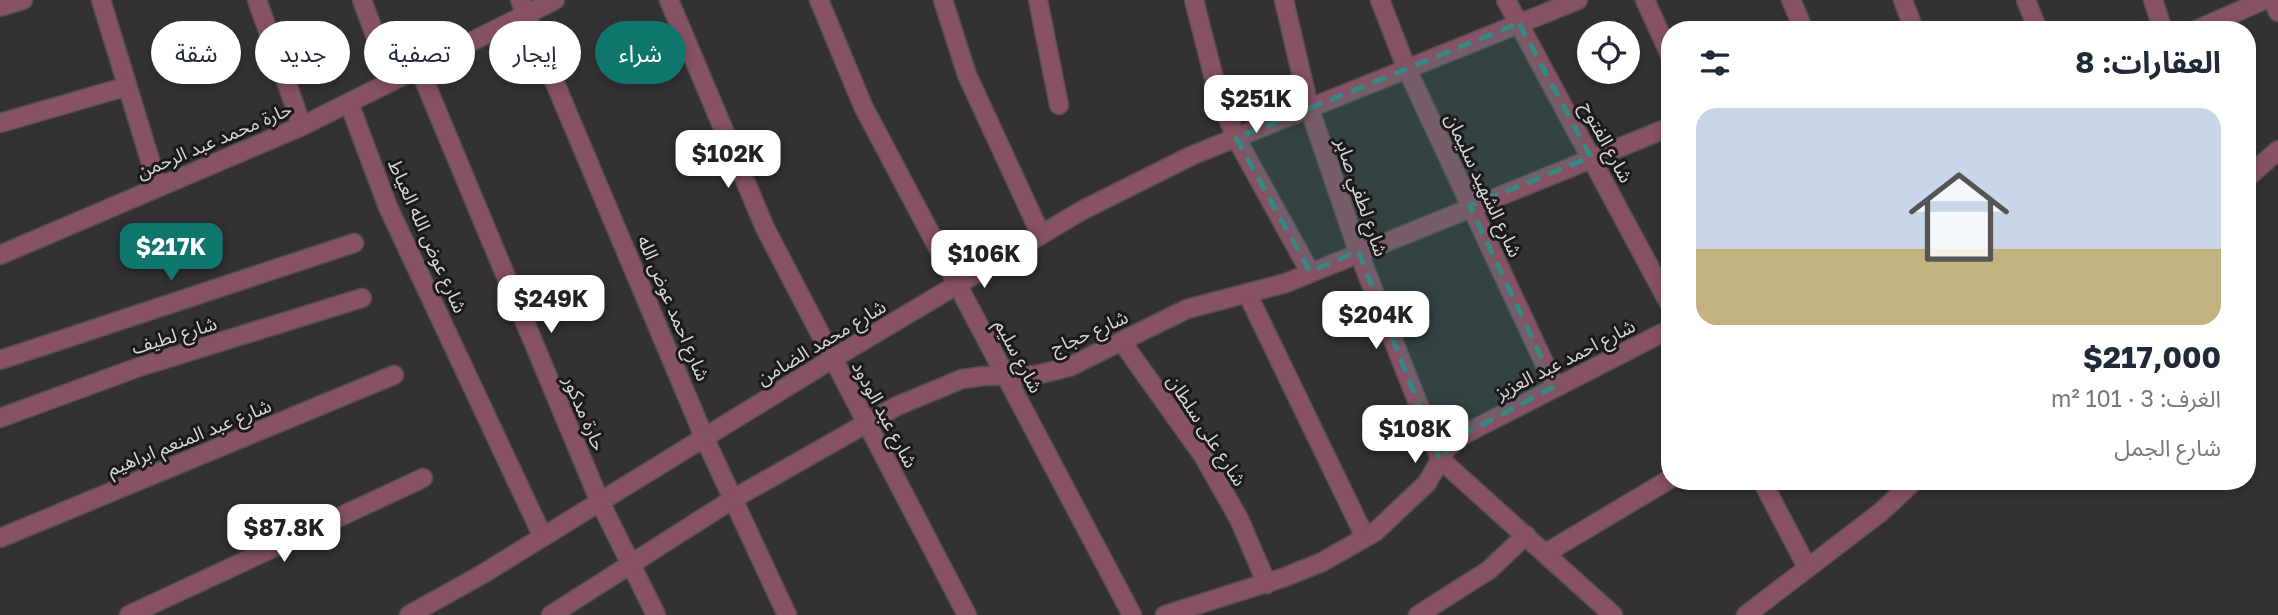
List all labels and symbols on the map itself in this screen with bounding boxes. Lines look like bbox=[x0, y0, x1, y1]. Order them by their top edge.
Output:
pin: $251K bbox=[1207, 76, 1305, 135]
street label: حارة محمد عبد الرحمن bbox=[133, 96, 295, 184]
street label: شارع الفتوح bbox=[1574, 97, 1638, 188]
street label: شارع الشهيد سليمان bbox=[1438, 109, 1528, 262]
pin: $102K bbox=[679, 130, 777, 190]
street label: شارع لطفي صابر bbox=[1327, 134, 1393, 260]
street label: شارع عوض الله العياط bbox=[381, 155, 473, 318]
pin: $217K bbox=[122, 224, 220, 283]
pin: $106K bbox=[935, 230, 1033, 290]
street label: شارع احمد عوض الله bbox=[631, 232, 715, 385]
pin: $249K bbox=[502, 276, 600, 335]
pin: $204K bbox=[1327, 292, 1425, 351]
street label: شارع محمد الضامن bbox=[752, 294, 891, 392]
street label: شارع حجاج bbox=[1046, 304, 1132, 362]
street label: شارع لطيف bbox=[128, 311, 220, 361]
street label: شارع احمد عبد العزيز bbox=[1490, 313, 1640, 407]
street label: شارع سليم bbox=[987, 315, 1048, 398]
street label: شارع عبد الودود bbox=[845, 356, 923, 473]
street label: شارع على سلطان bbox=[1160, 370, 1252, 491]
street label: حارة مدكور bbox=[558, 371, 612, 454]
street label: شارع عبد المنعم ابراهيم bbox=[103, 393, 276, 484]
pin: $108K bbox=[1366, 406, 1464, 465]
pin: $87.8K bbox=[227, 504, 341, 564]

